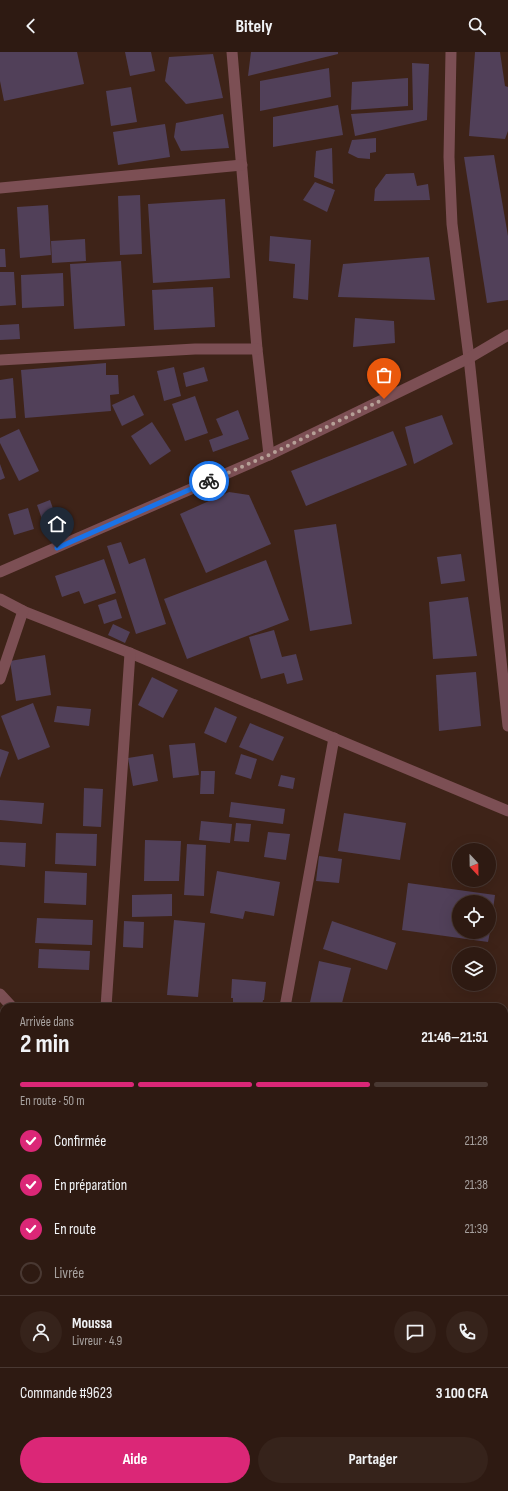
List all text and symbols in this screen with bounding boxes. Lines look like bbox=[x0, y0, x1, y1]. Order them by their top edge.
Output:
icon: back bbox=[20, 15, 42, 37]
icon: search bbox=[466, 15, 488, 37]
text: Bitely bbox=[236, 16, 272, 37]
pin bbox=[367, 358, 401, 399]
icon: bag bbox=[373, 364, 395, 386]
courier bbox=[189, 461, 229, 501]
icon: bike bbox=[198, 470, 220, 492]
pin bbox=[40, 507, 74, 548]
icon: home bbox=[46, 513, 68, 535]
north arrow bbox=[452, 843, 496, 887]
map controls bbox=[452, 843, 496, 991]
button: locate bbox=[452, 895, 496, 939]
button: layers bbox=[452, 947, 496, 991]
text: Arrivée dans bbox=[20, 1014, 74, 1030]
text: 21:46–21:51 bbox=[421, 1028, 488, 1047]
text: 2 min bbox=[20, 1029, 70, 1060]
text: En route · 50 m bbox=[20, 1093, 85, 1109]
icon: check bbox=[20, 1130, 42, 1152]
text: Confirmée bbox=[54, 1132, 106, 1151]
text: 21:28 bbox=[465, 1133, 488, 1149]
icon: check bbox=[20, 1174, 42, 1196]
text: En préparation bbox=[54, 1176, 127, 1195]
text: 21:38 bbox=[464, 1177, 488, 1193]
icon: check bbox=[20, 1218, 42, 1240]
text: En route bbox=[54, 1220, 96, 1239]
text: 21:39 bbox=[464, 1221, 488, 1237]
text: Livrée bbox=[54, 1264, 84, 1283]
button: person bbox=[20, 1311, 62, 1353]
button: chat bbox=[394, 1311, 436, 1353]
button: phone bbox=[446, 1311, 488, 1353]
text: Moussa bbox=[72, 1314, 112, 1333]
text: Livreur · 4.9 bbox=[72, 1333, 122, 1349]
text: Commande #9623 bbox=[20, 1384, 112, 1403]
text: 3 100 CFA bbox=[436, 1384, 488, 1403]
button: Aide bbox=[20, 1437, 250, 1483]
button: Partager bbox=[258, 1437, 488, 1483]

